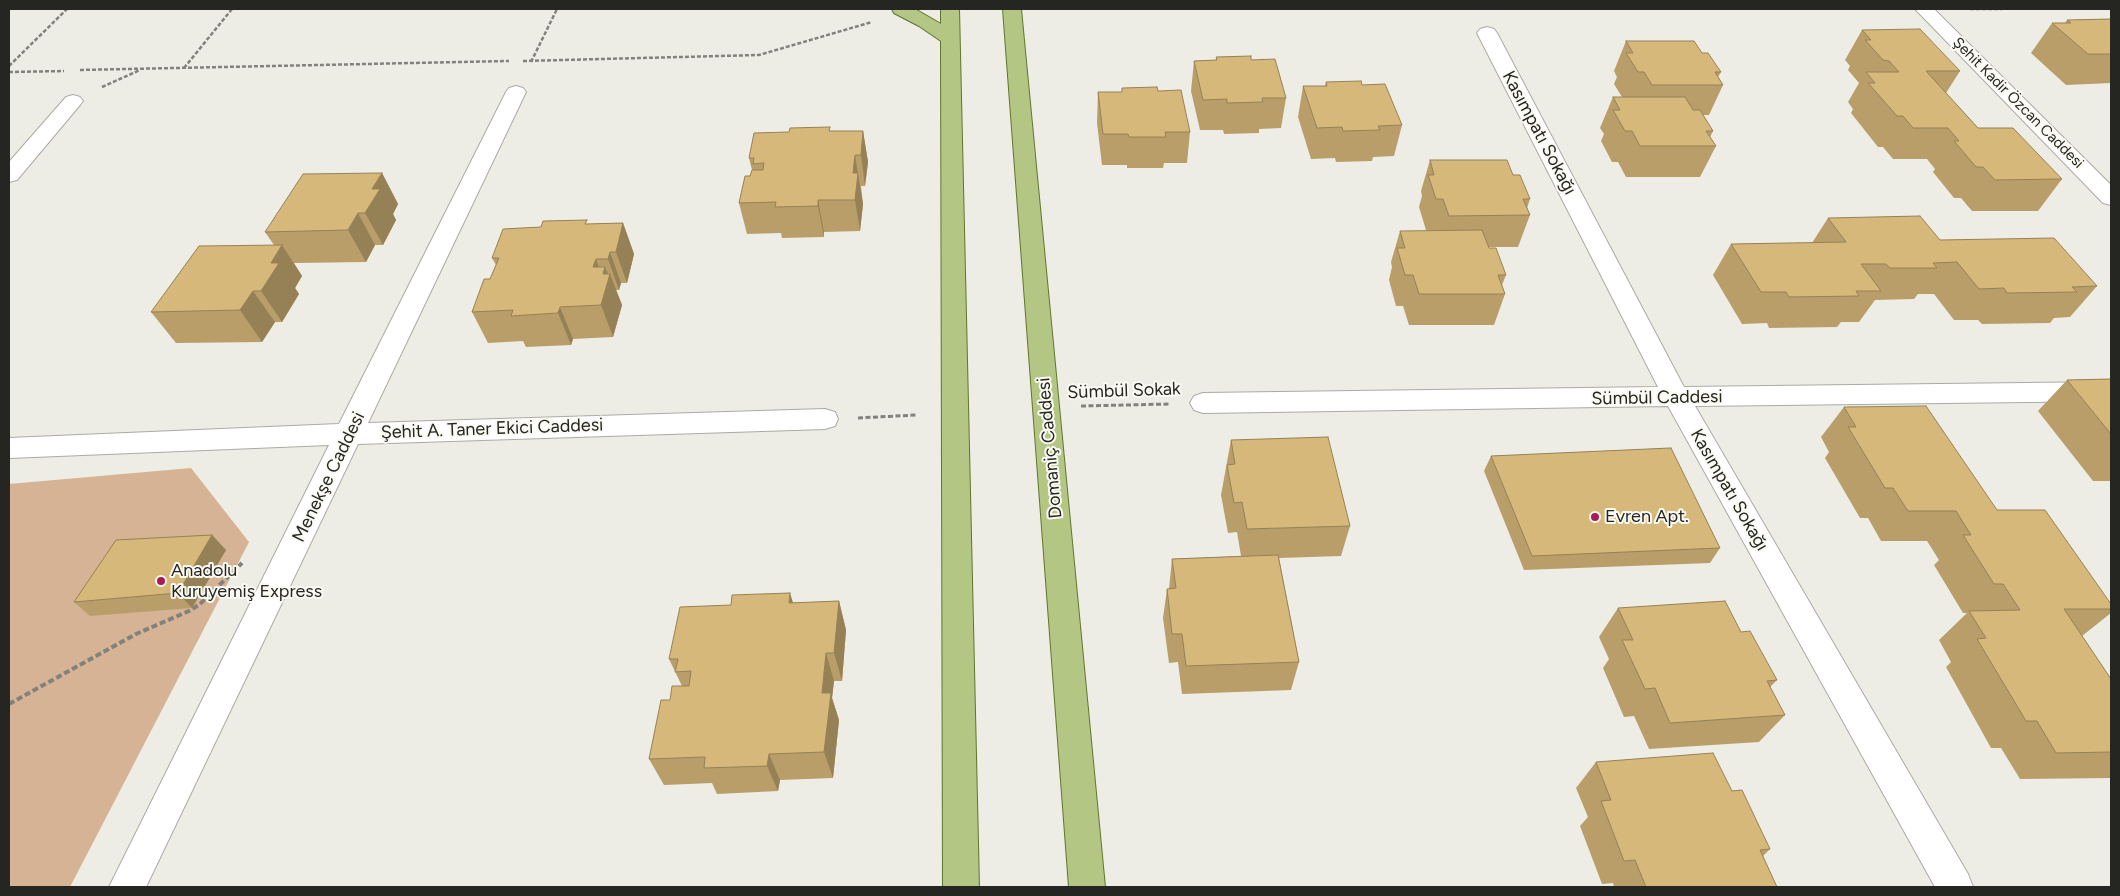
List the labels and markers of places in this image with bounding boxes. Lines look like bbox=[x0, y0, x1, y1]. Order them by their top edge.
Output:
place label: Evren Apt. bbox=[1605, 506, 1689, 528]
marker: Evren Apt. bbox=[1589, 511, 1601, 523]
place label: Anadolu Kuruyemiş Express bbox=[171, 560, 322, 602]
marker: Anadolu Kuruyemiş Express bbox=[155, 575, 167, 587]

